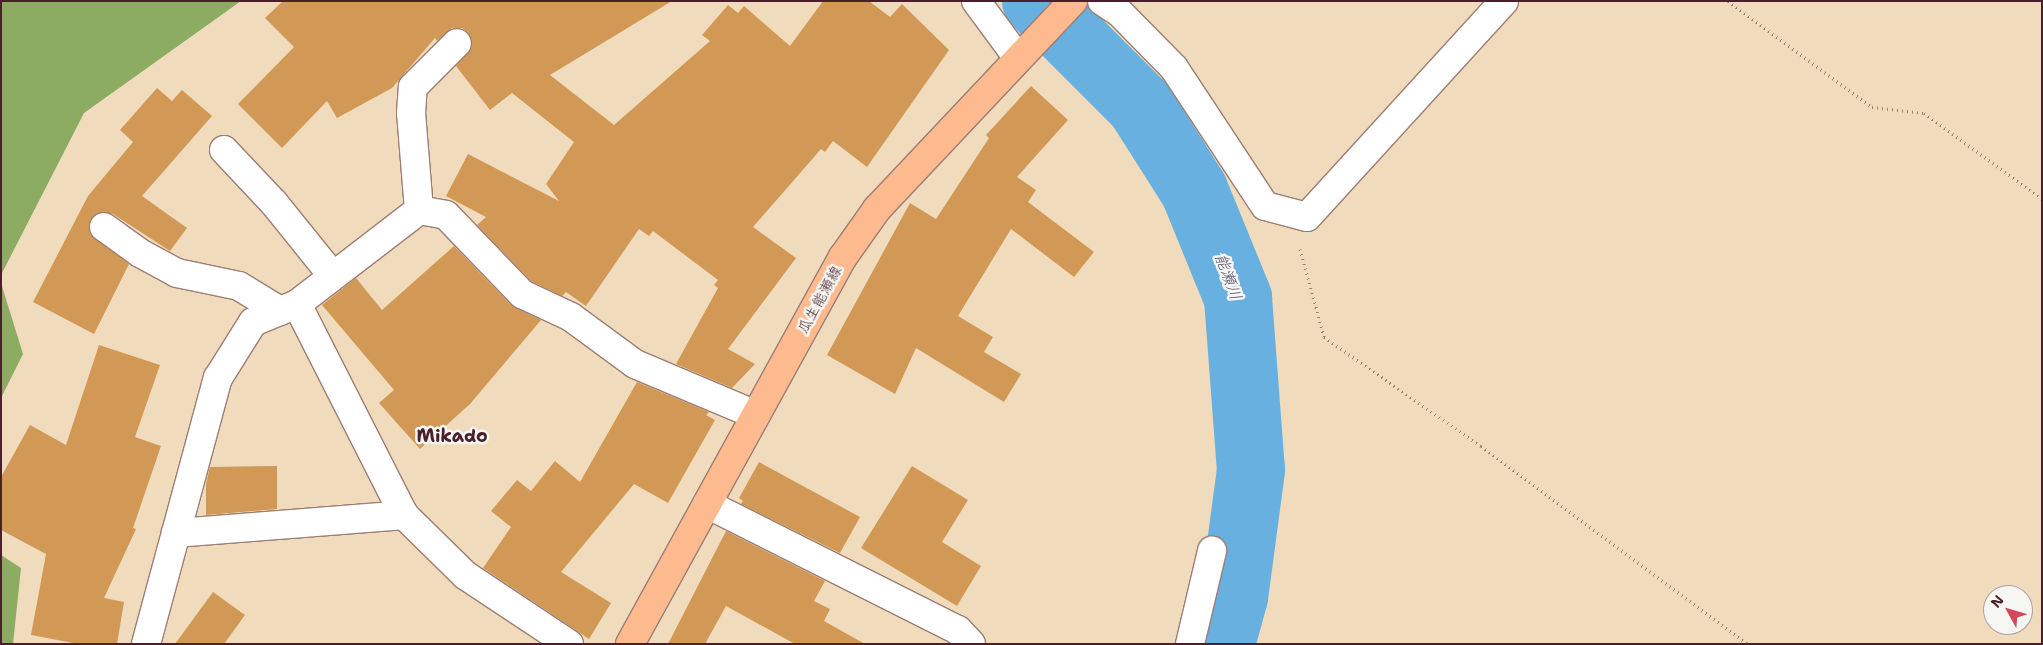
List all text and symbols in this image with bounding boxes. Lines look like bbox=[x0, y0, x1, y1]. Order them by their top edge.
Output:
water label: 能瀬川 bbox=[1211, 251, 1245, 303]
street label: 瓜生能瀬線 bbox=[794, 263, 846, 337]
district label: Mikado bbox=[416, 425, 488, 447]
north arrow bbox=[1983, 585, 2033, 635]
text: N bbox=[1987, 591, 2008, 611]

